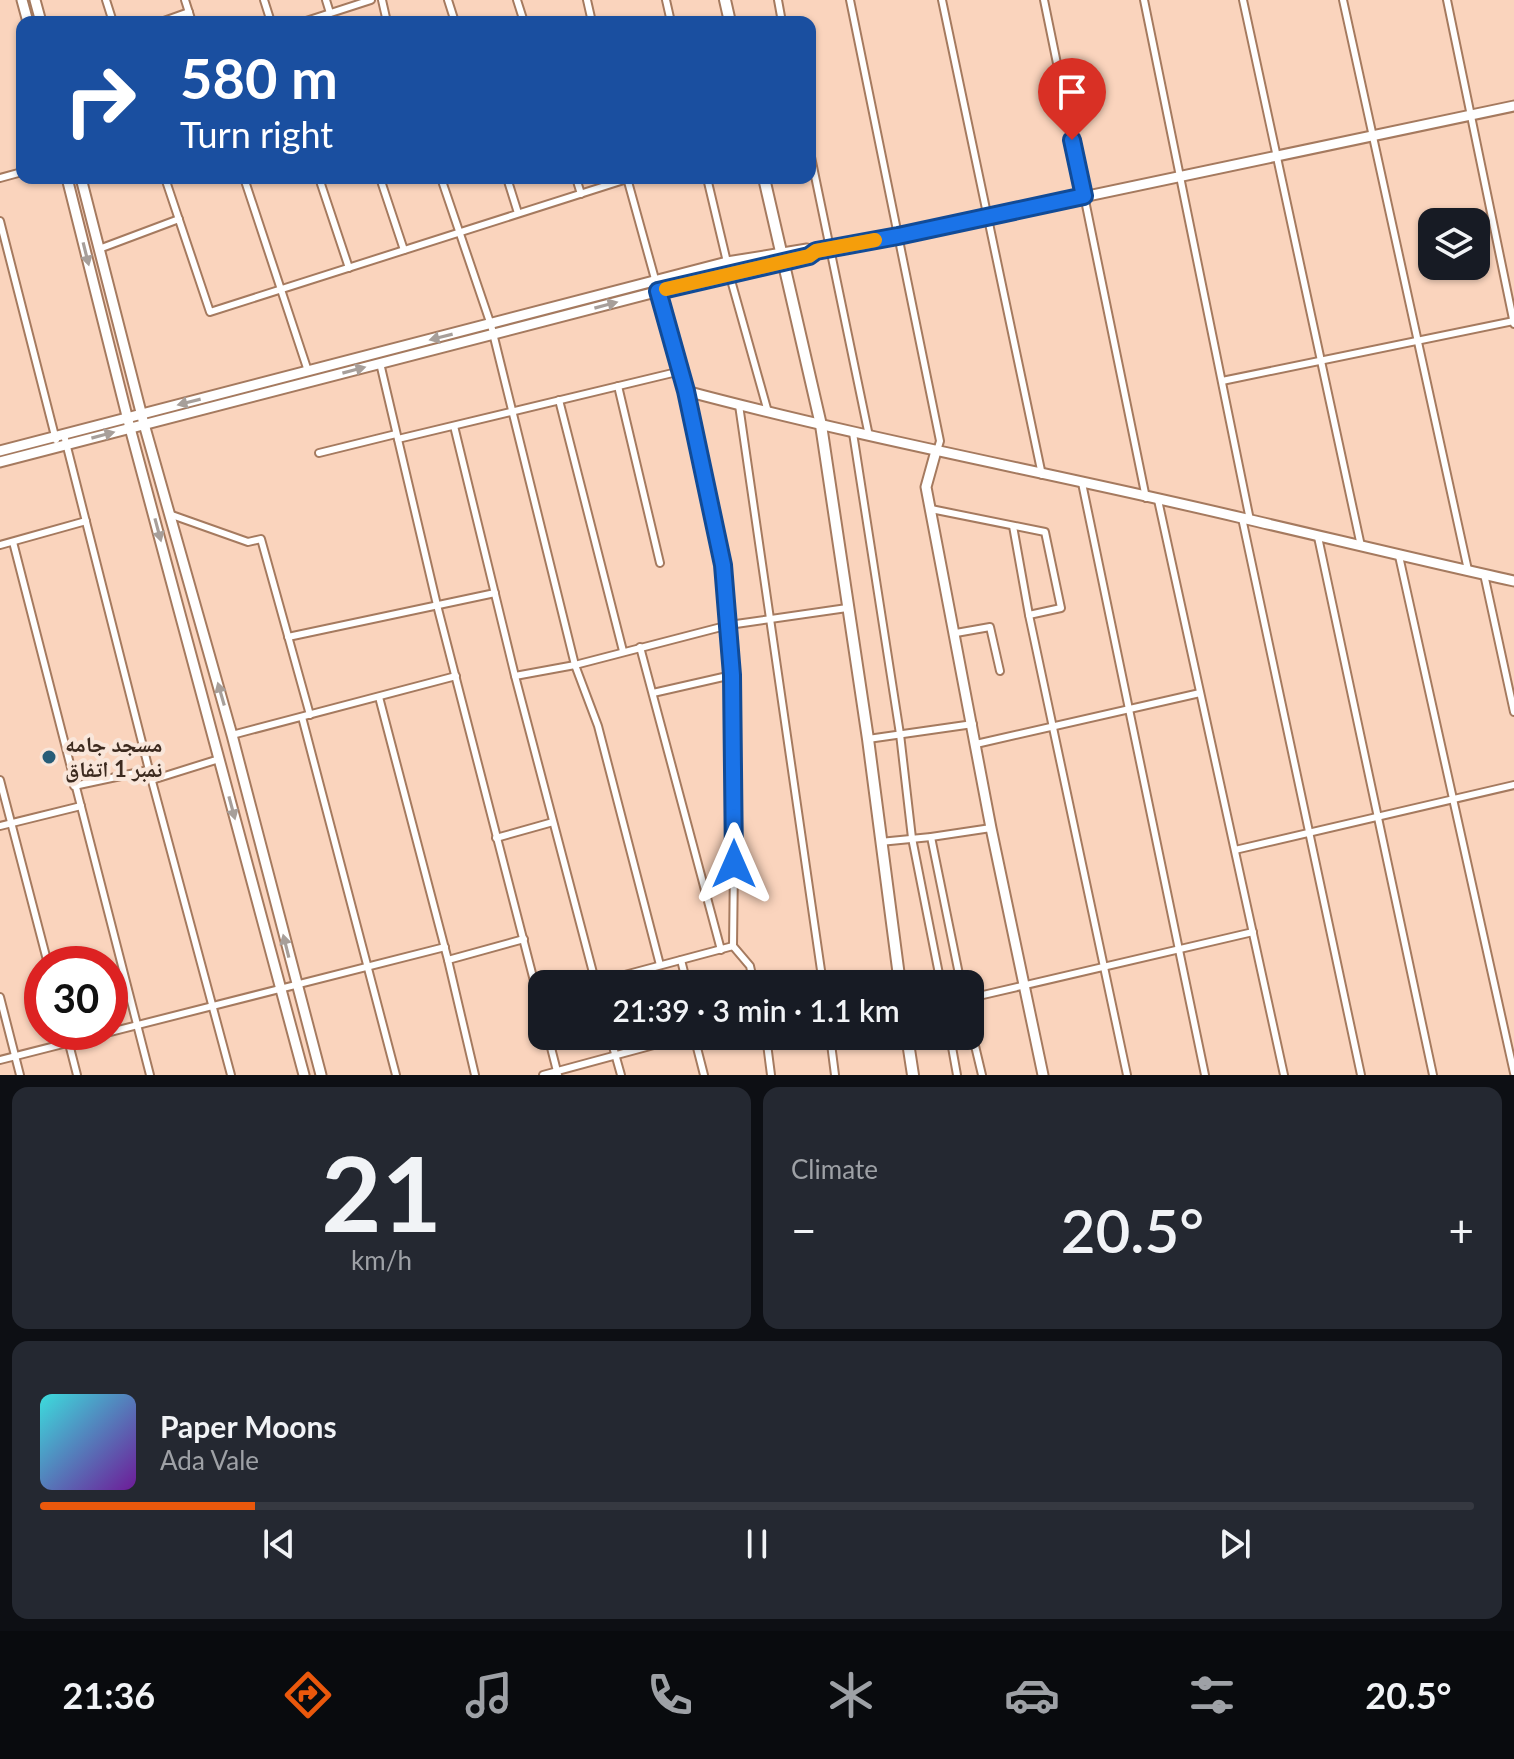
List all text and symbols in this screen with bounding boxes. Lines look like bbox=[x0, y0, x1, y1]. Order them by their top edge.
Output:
text: 580 m bbox=[180, 44, 338, 111]
icon: right bbox=[48, 48, 152, 152]
pin bbox=[1038, 58, 1106, 140]
icon: arrive bbox=[1050, 70, 1094, 114]
text: Turn right bbox=[180, 112, 333, 156]
map controls bbox=[1418, 208, 1490, 280]
button: layers bbox=[1418, 208, 1490, 280]
one-way arrow bbox=[81, 241, 93, 266]
one-way arrow bbox=[595, 298, 619, 311]
one-way arrow bbox=[429, 331, 454, 344]
one-way arrow bbox=[343, 363, 367, 376]
one-way arrow bbox=[177, 396, 202, 408]
one-way arrow bbox=[90, 429, 115, 441]
one-way arrow bbox=[153, 518, 165, 543]
one-way arrow bbox=[214, 681, 226, 706]
place label: مسجد جامه نمبر 1 اتفاق bbox=[65, 730, 162, 783]
marker: مسجد جامه نمبر 1 اتفاق bbox=[40, 748, 58, 766]
one-way arrow bbox=[226, 797, 239, 821]
position arrow bbox=[692, 822, 776, 906]
one-way arrow bbox=[279, 933, 292, 958]
speed limit sign: 30 bbox=[24, 946, 128, 1050]
text: 21:39 · 3 min · 1.1 km bbox=[612, 992, 900, 1028]
text: 21 bbox=[321, 1129, 442, 1254]
text: Climate bbox=[791, 1153, 878, 1185]
text: 20.5° bbox=[1061, 1194, 1204, 1266]
text: − bbox=[791, 1204, 817, 1256]
text: + bbox=[1448, 1204, 1474, 1256]
text: km/h bbox=[351, 1244, 412, 1276]
text: Paper Moons bbox=[160, 1408, 337, 1444]
text: Ada Vale bbox=[160, 1444, 259, 1476]
icon: previous bbox=[257, 1522, 301, 1566]
icon: pause bbox=[735, 1522, 779, 1566]
icon: next bbox=[1213, 1522, 1257, 1566]
icon: directions bbox=[280, 1667, 336, 1723]
icon: music bbox=[461, 1667, 517, 1723]
icon: phone bbox=[642, 1667, 698, 1723]
icon: climate bbox=[823, 1667, 879, 1723]
icon: car bbox=[1004, 1667, 1060, 1723]
icon: filters bbox=[1184, 1667, 1240, 1723]
text: 21:36 bbox=[62, 1673, 155, 1717]
text: 20.5° bbox=[1365, 1673, 1452, 1717]

